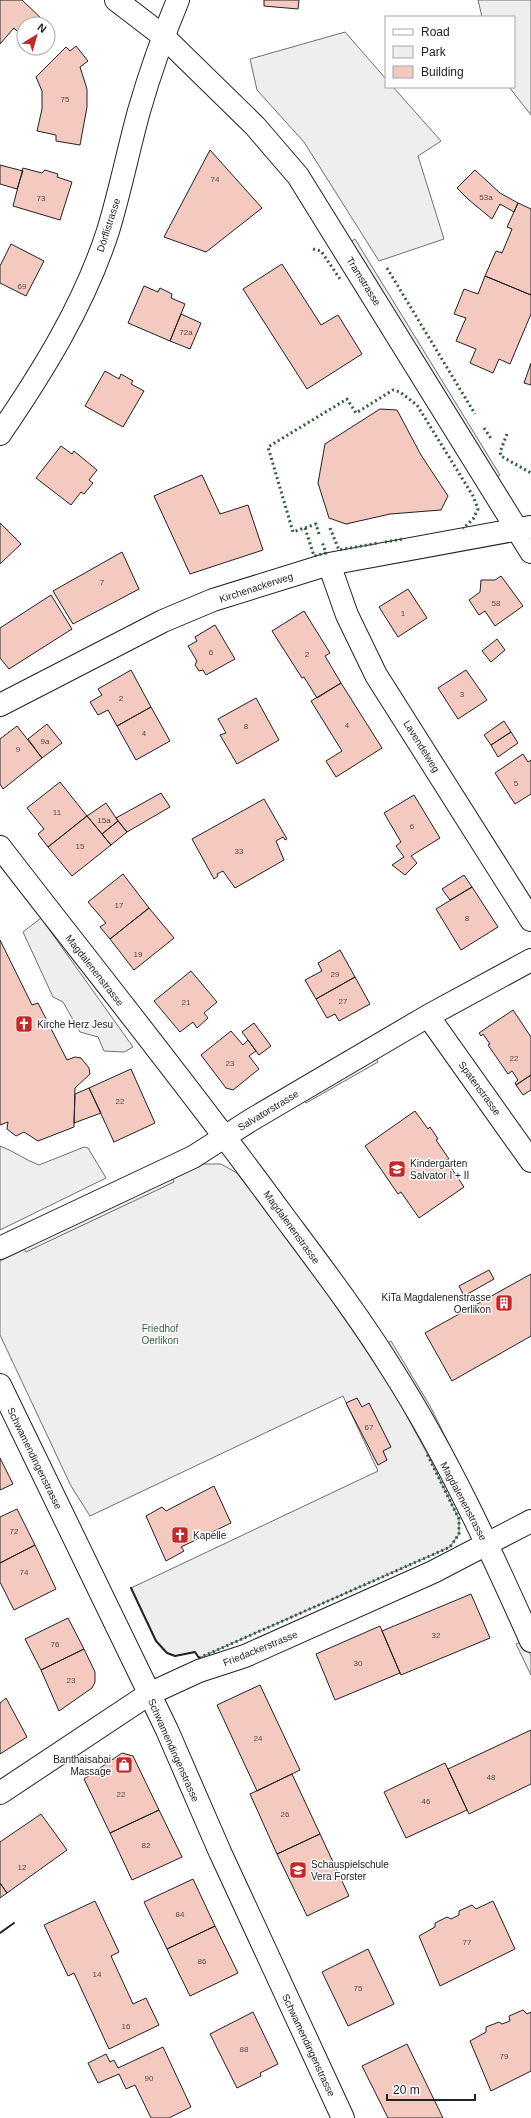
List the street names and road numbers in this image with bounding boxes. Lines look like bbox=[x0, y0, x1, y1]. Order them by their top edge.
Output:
street label: Dörflistrasse bbox=[95, 197, 122, 253]
street label: Tramstrasse bbox=[344, 255, 383, 308]
street label: Kirchenackerweg bbox=[218, 570, 294, 605]
street label: Lavendelweg bbox=[401, 718, 442, 774]
street label: Magdalenenstrasse bbox=[63, 933, 126, 1008]
street label: Spatenstrasse bbox=[456, 1059, 503, 1118]
street label: Salvatorstrasse bbox=[236, 1088, 301, 1133]
street label: Magdalenenstrasse bbox=[261, 1189, 322, 1266]
street label: Schwamendingenstrasse bbox=[5, 1406, 64, 1511]
street label: Magdalenenstrasse bbox=[438, 1460, 489, 1543]
street label: Friedackerstrasse bbox=[221, 1628, 299, 1668]
street label: Schwamendingenstrasse bbox=[146, 1697, 201, 1804]
street label: Schwamendingenstrasse bbox=[280, 1992, 337, 2099]

